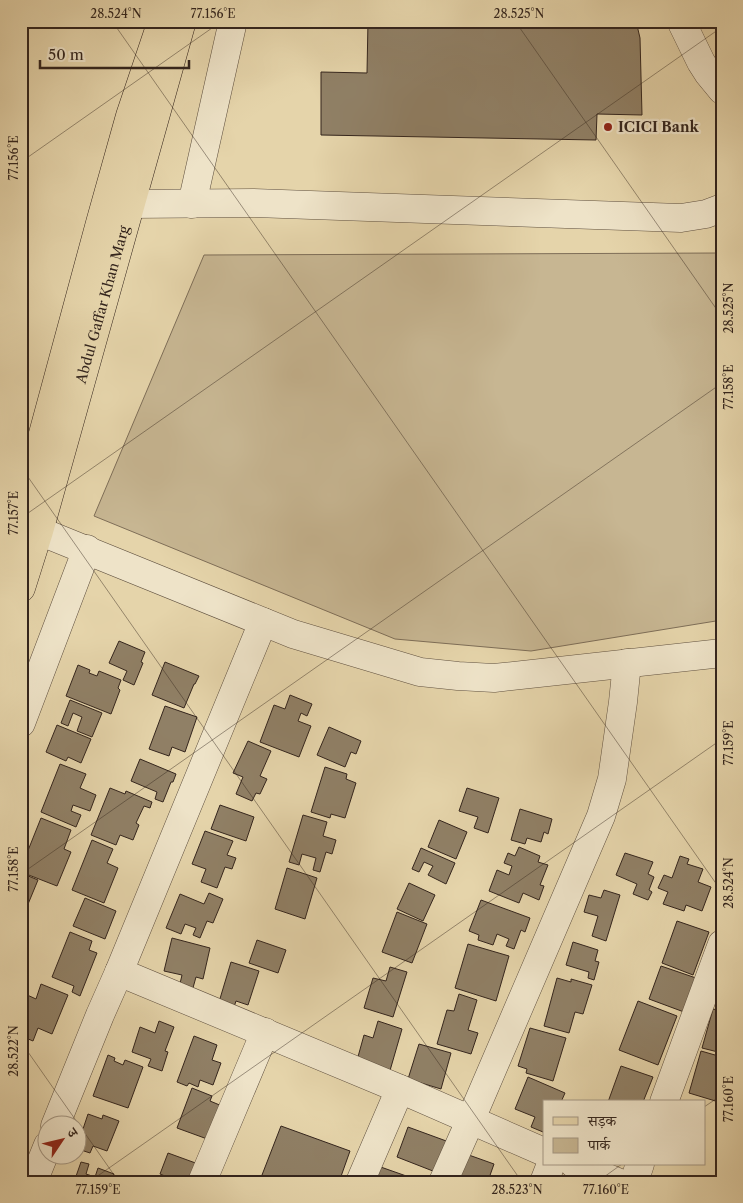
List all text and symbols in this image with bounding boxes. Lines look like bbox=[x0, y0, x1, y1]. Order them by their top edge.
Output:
text: 28.524°N bbox=[90, 6, 142, 21]
text: 77.156°E bbox=[191, 6, 235, 21]
text: 28.525°N bbox=[494, 6, 545, 21]
scale bar bbox=[40, 38, 189, 70]
text: 50 m bbox=[48, 45, 84, 64]
place label: ICICI Bank bbox=[618, 118, 699, 136]
marker: ICICI Bank bbox=[602, 121, 614, 133]
text: 77.156°E bbox=[6, 136, 21, 180]
street label: Abdul Gaffar Khan Marg bbox=[72, 223, 133, 386]
text: 28.525°N bbox=[721, 282, 736, 334]
text: 77.158°E bbox=[721, 364, 736, 410]
text: 77.157°E bbox=[6, 491, 21, 535]
text: 77.159°E bbox=[721, 720, 736, 766]
text: 77.158°E bbox=[6, 846, 21, 892]
text: 28.524°N bbox=[721, 857, 736, 909]
text: 28.522°N bbox=[6, 1025, 21, 1077]
text: 77.160°E bbox=[721, 1076, 736, 1122]
legend bbox=[543, 1100, 706, 1166]
text: सड़क bbox=[587, 1111, 617, 1130]
north arrow bbox=[38, 1116, 88, 1166]
text: उ bbox=[63, 1124, 83, 1141]
text: पार्क bbox=[587, 1135, 611, 1154]
text: 77.159°E bbox=[75, 1182, 121, 1197]
text: 28.523°N bbox=[491, 1182, 543, 1197]
text: 77.160°E bbox=[583, 1182, 629, 1197]

